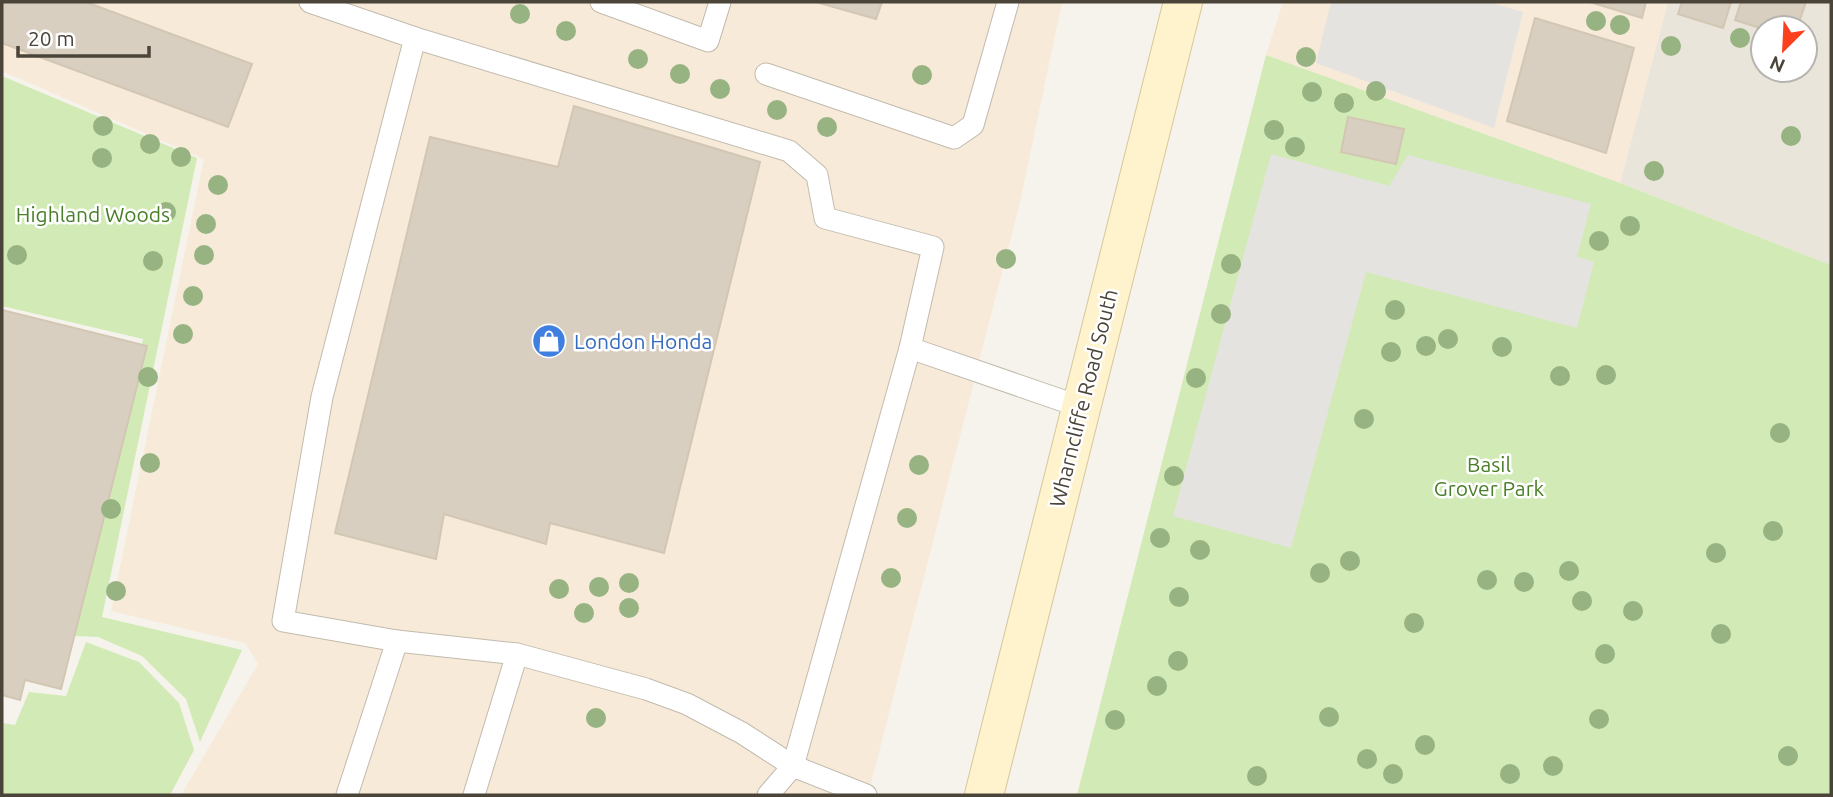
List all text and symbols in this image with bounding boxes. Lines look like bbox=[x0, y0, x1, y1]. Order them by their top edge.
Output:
scale bar bbox=[18, 14, 149, 58]
north arrow bbox=[1749, 14, 1819, 84]
text: 20 m bbox=[28, 26, 75, 50]
text: N bbox=[1766, 52, 1788, 77]
park label: Highland Woods bbox=[16, 202, 170, 226]
street label: Wharncliffe Road South bbox=[1044, 287, 1122, 509]
shop icon: London Honda bbox=[530, 322, 568, 360]
place label: London Honda bbox=[574, 329, 712, 353]
park label: Basil Grover Park bbox=[1434, 452, 1545, 500]

